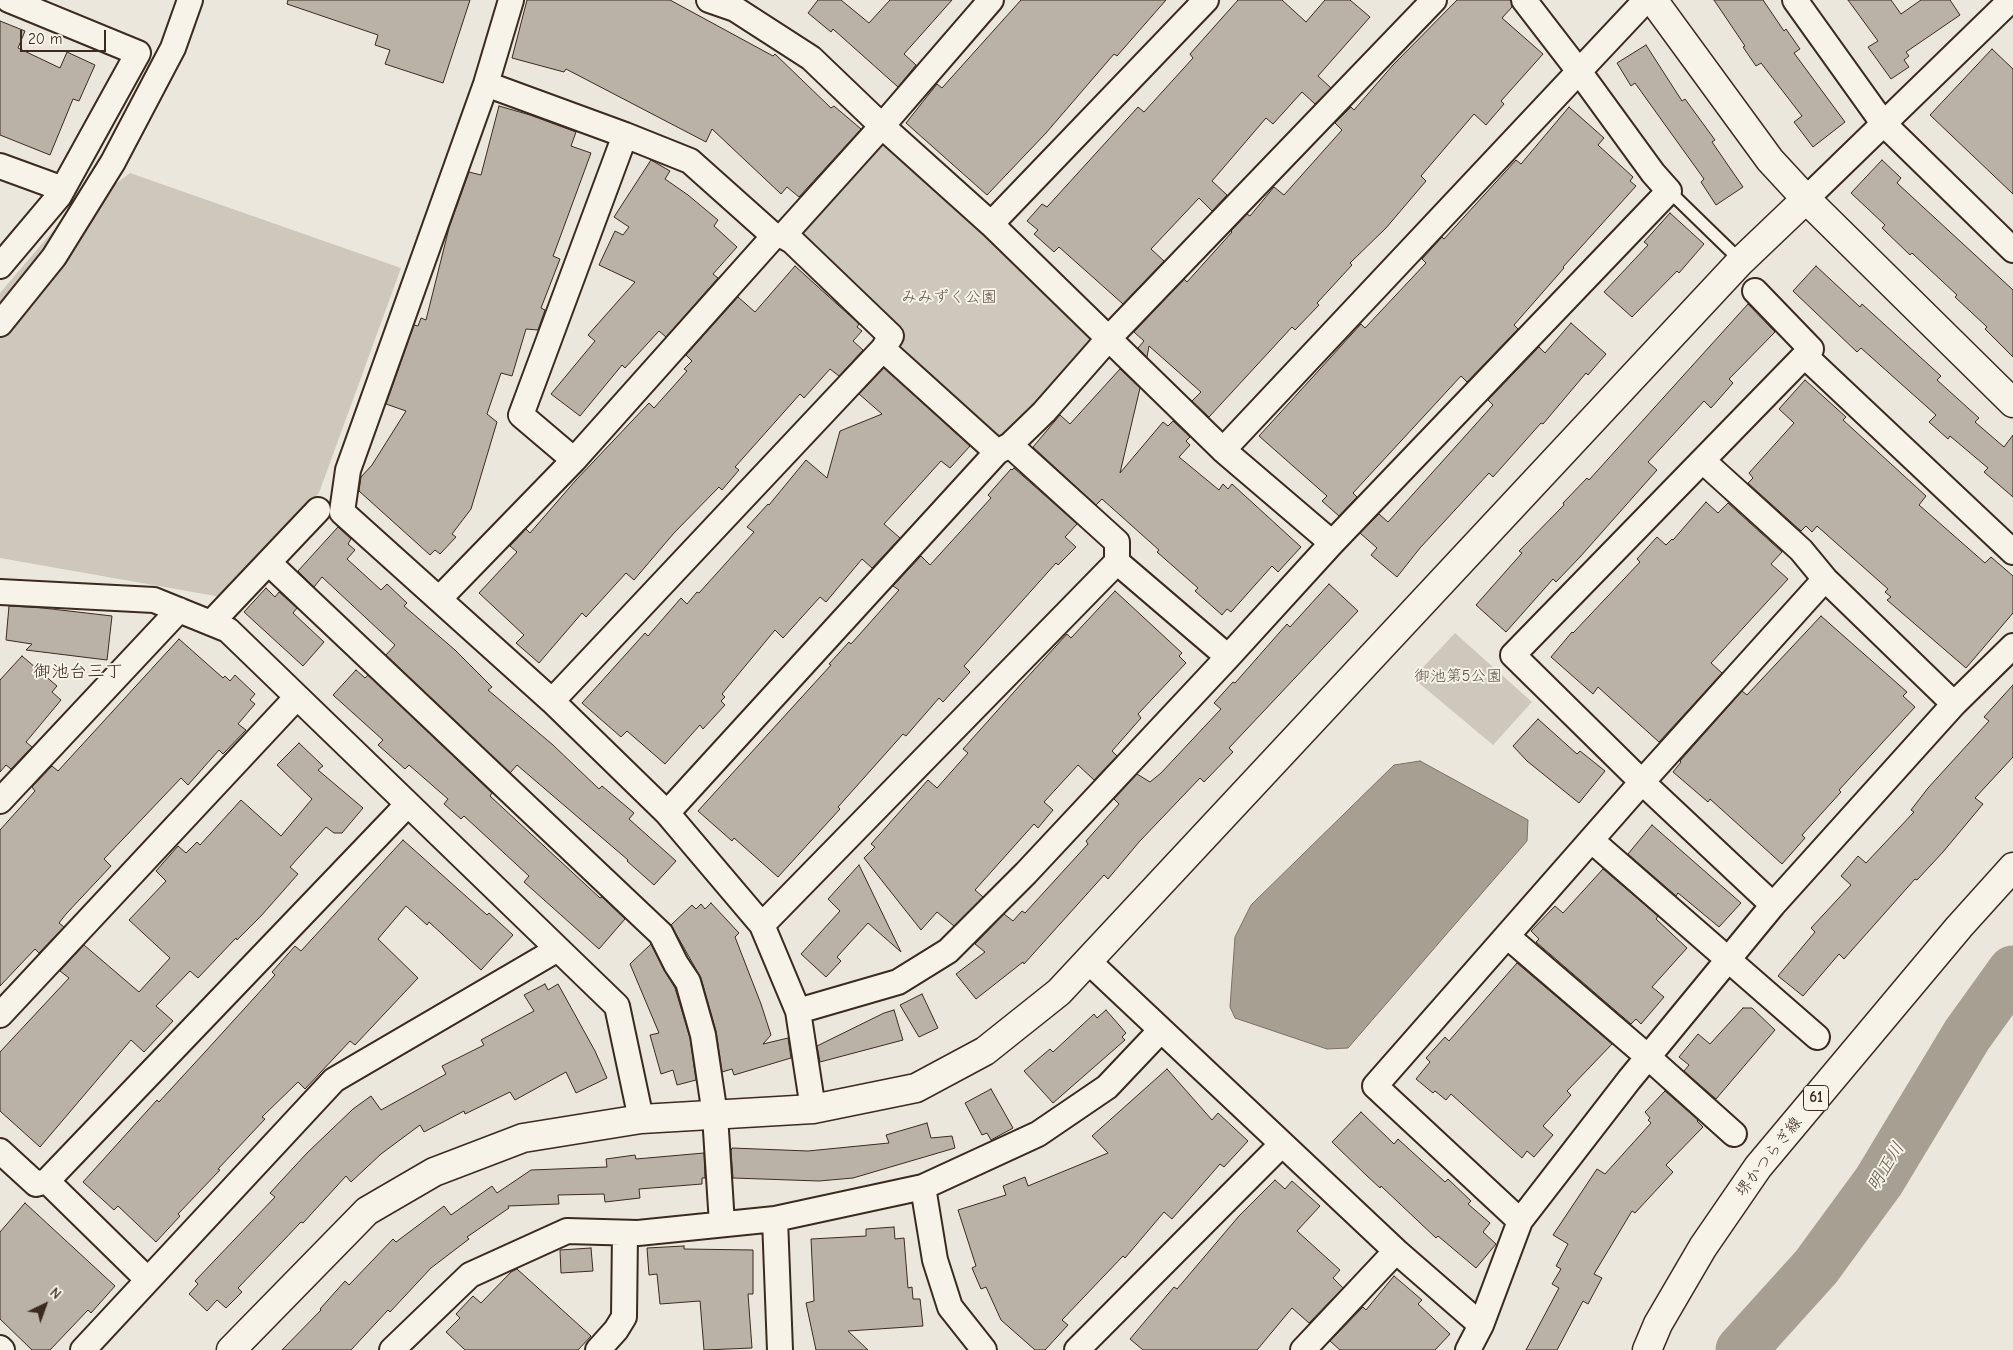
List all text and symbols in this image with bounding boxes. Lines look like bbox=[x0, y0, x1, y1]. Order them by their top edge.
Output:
scale bar bbox=[22, 20, 109, 52]
text: 20 m bbox=[28, 30, 62, 48]
park label: みみずく公園 bbox=[901, 287, 997, 307]
district label: 御池台三丁 bbox=[33, 661, 123, 683]
park label: 御池第5公園 bbox=[1414, 666, 1502, 686]
road number: 61 bbox=[1804, 1086, 1828, 1110]
street label: 堺かつらぎ線 bbox=[1732, 1113, 1806, 1201]
water label: 明正川 bbox=[1863, 1138, 1909, 1196]
north arrow bbox=[20, 1280, 70, 1330]
text: N bbox=[46, 1284, 64, 1303]

